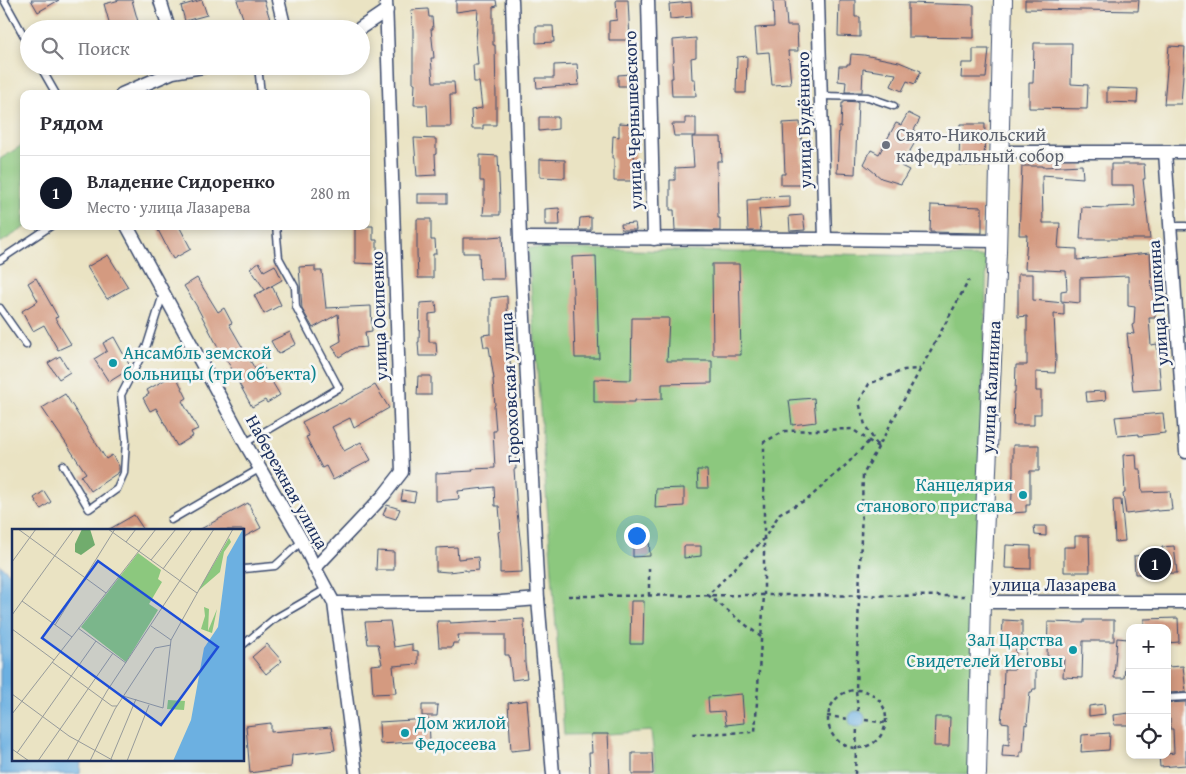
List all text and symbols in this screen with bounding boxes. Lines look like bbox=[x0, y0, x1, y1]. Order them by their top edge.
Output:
search box bbox=[20, 20, 370, 75]
street label: улица Чернышевского bbox=[616, 30, 649, 211]
icon: search bbox=[38, 34, 66, 62]
text: Поиск bbox=[78, 34, 130, 62]
street label: улица Будённого bbox=[789, 51, 818, 190]
text: Рядом bbox=[40, 107, 103, 138]
place label: Свято-Никольский кафедральный собор bbox=[896, 121, 1064, 169]
marker: Свято-Никольский кафедральный собор bbox=[880, 139, 892, 151]
text: Владение Сидоренко bbox=[87, 167, 275, 195]
text: 1 bbox=[52, 181, 60, 205]
text: 280 m bbox=[310, 181, 350, 205]
text: Место · улица Лазарева bbox=[87, 195, 250, 219]
street label: улица Пушкина bbox=[1140, 239, 1175, 368]
street label: улица Осипенко bbox=[363, 251, 394, 382]
street label: Гороховская улица bbox=[492, 311, 527, 464]
street label: улица Калинина bbox=[973, 319, 1007, 455]
place label: Ансамбль земской больницы (три объекта) bbox=[123, 339, 317, 387]
marker: Ансамбль земской больницы (три объекта) bbox=[107, 357, 119, 369]
street label: Набережная улица bbox=[239, 410, 336, 554]
place label: Канцелярия станового пристава bbox=[856, 471, 1013, 519]
marker: Канцелярия станового пристава bbox=[1017, 489, 1029, 501]
your location bbox=[624, 523, 650, 549]
inset map bbox=[12, 529, 245, 762]
pin: 1 bbox=[1139, 545, 1171, 583]
street label: улица Лазарева bbox=[991, 571, 1117, 598]
map controls bbox=[1126, 624, 1171, 759]
button: + bbox=[1126, 624, 1171, 669]
place label: Зал Царства Свидетелей Иеговы bbox=[907, 626, 1063, 674]
marker: Зал Царства Свидетелей Иеговы bbox=[1067, 644, 1079, 656]
button: − bbox=[1126, 669, 1171, 714]
place label: Дом жилой Федосеева bbox=[414, 709, 506, 757]
button: locate bbox=[1126, 714, 1171, 759]
marker: Дом жилой Федосеева bbox=[399, 727, 411, 739]

